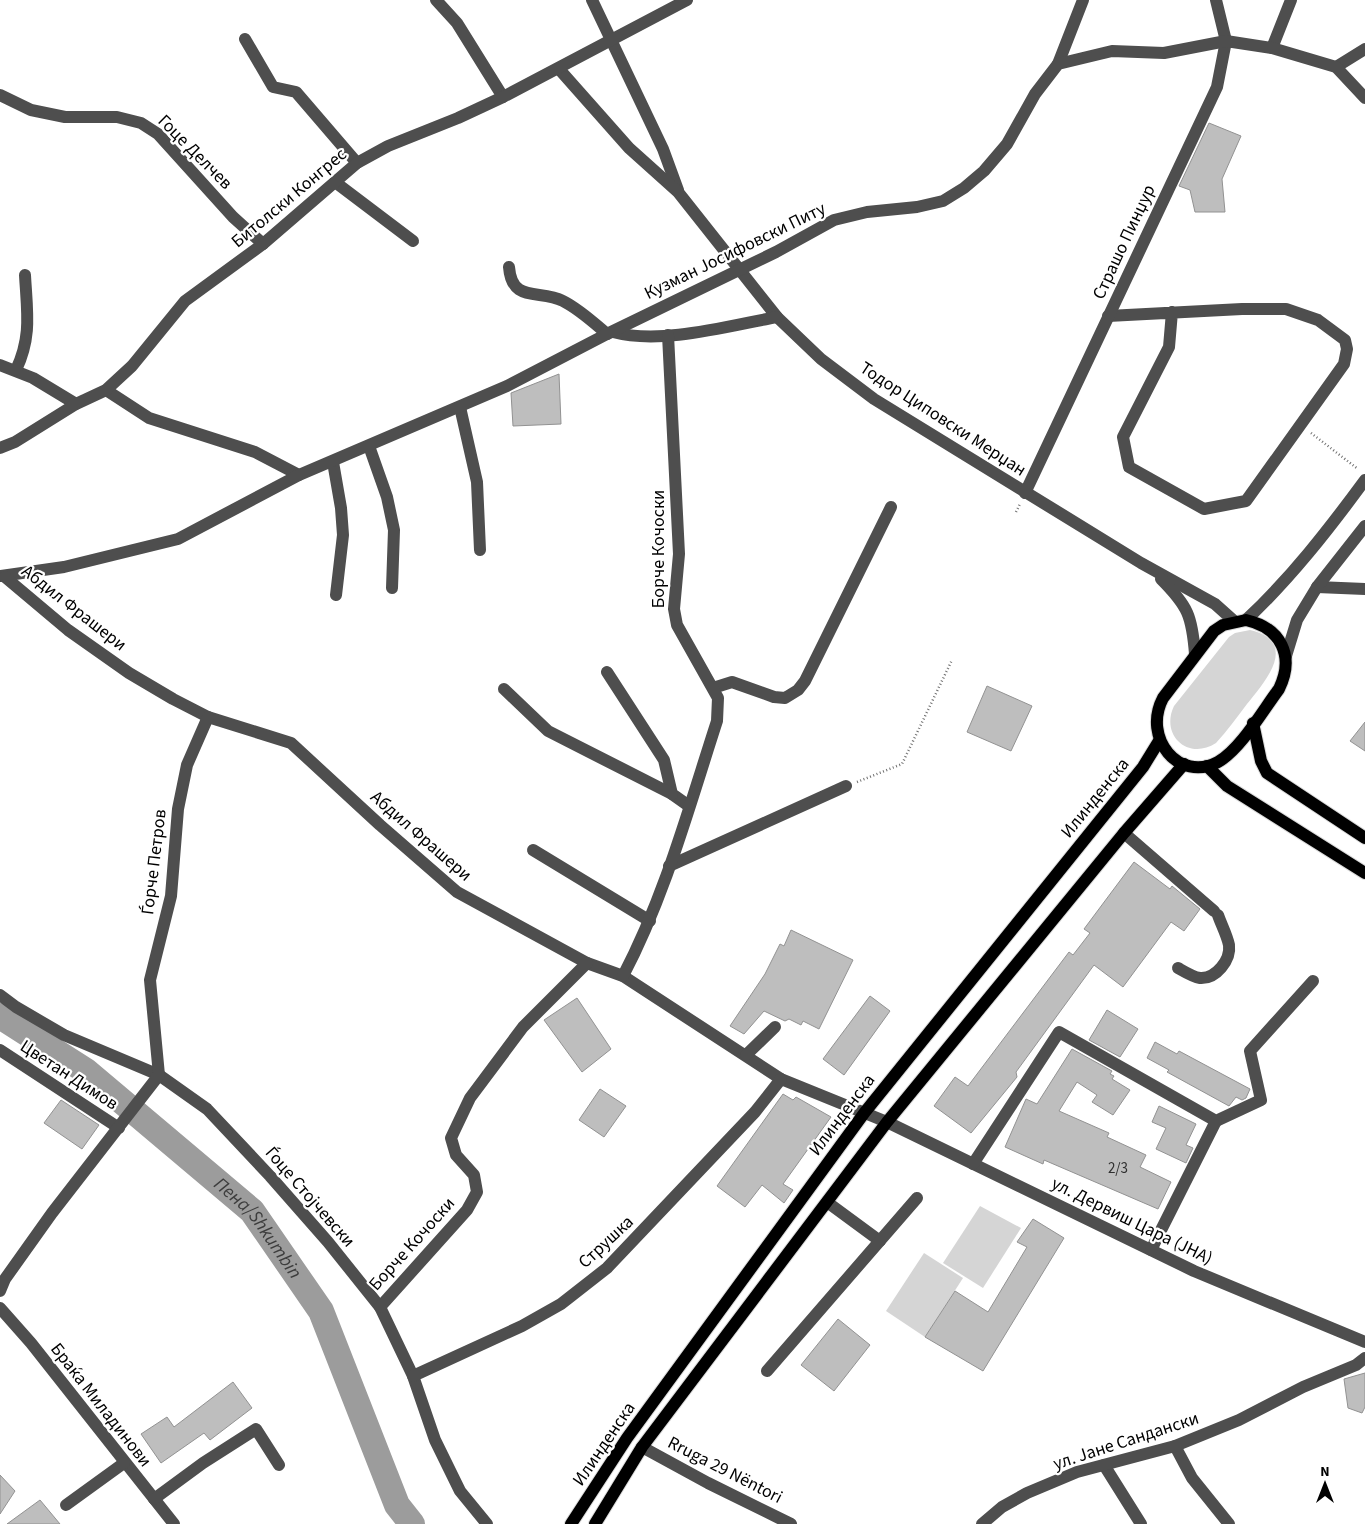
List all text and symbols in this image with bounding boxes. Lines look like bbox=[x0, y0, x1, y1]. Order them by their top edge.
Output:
street label: Гоце Делчев bbox=[152, 109, 238, 195]
street label: Битолски Конгрес bbox=[226, 142, 352, 254]
street label: Страшо Пинџур bbox=[1086, 180, 1162, 304]
street label: Кузман Јосифовски Питу bbox=[640, 196, 830, 306]
street label: Тодор Циповски Мерџан bbox=[855, 356, 1031, 482]
street label: Борче Кочоски bbox=[646, 490, 671, 608]
street label: Абдил Фрашери bbox=[16, 559, 132, 657]
street label: Илинденска bbox=[1055, 753, 1135, 843]
street label: Абдил Фрашери bbox=[365, 785, 477, 887]
street label: Ѓорче Петров bbox=[135, 808, 173, 916]
street label: Цветан Димов bbox=[15, 1034, 123, 1116]
street label: Илинденска bbox=[803, 1069, 881, 1161]
street label: Ѓоце Стојчевски bbox=[259, 1141, 361, 1253]
house number: 2/3 bbox=[1108, 1158, 1128, 1179]
water label: Пена/Shkumbin bbox=[208, 1171, 308, 1284]
street label: ул. Дервиш Цара (ЈНА) bbox=[1047, 1171, 1217, 1271]
street label: Борче Кочоски bbox=[363, 1192, 461, 1296]
street label: Струшка bbox=[573, 1210, 639, 1274]
street label: Браќа Миладинови bbox=[45, 1338, 157, 1472]
street label: Илинденска bbox=[567, 1397, 641, 1491]
street label: ул. Јане Сандански bbox=[1050, 1406, 1202, 1476]
street label: Rruga 29 Nëntori bbox=[663, 1430, 787, 1510]
north arrow bbox=[1300, 1459, 1350, 1509]
text: N bbox=[1320, 1462, 1330, 1482]

